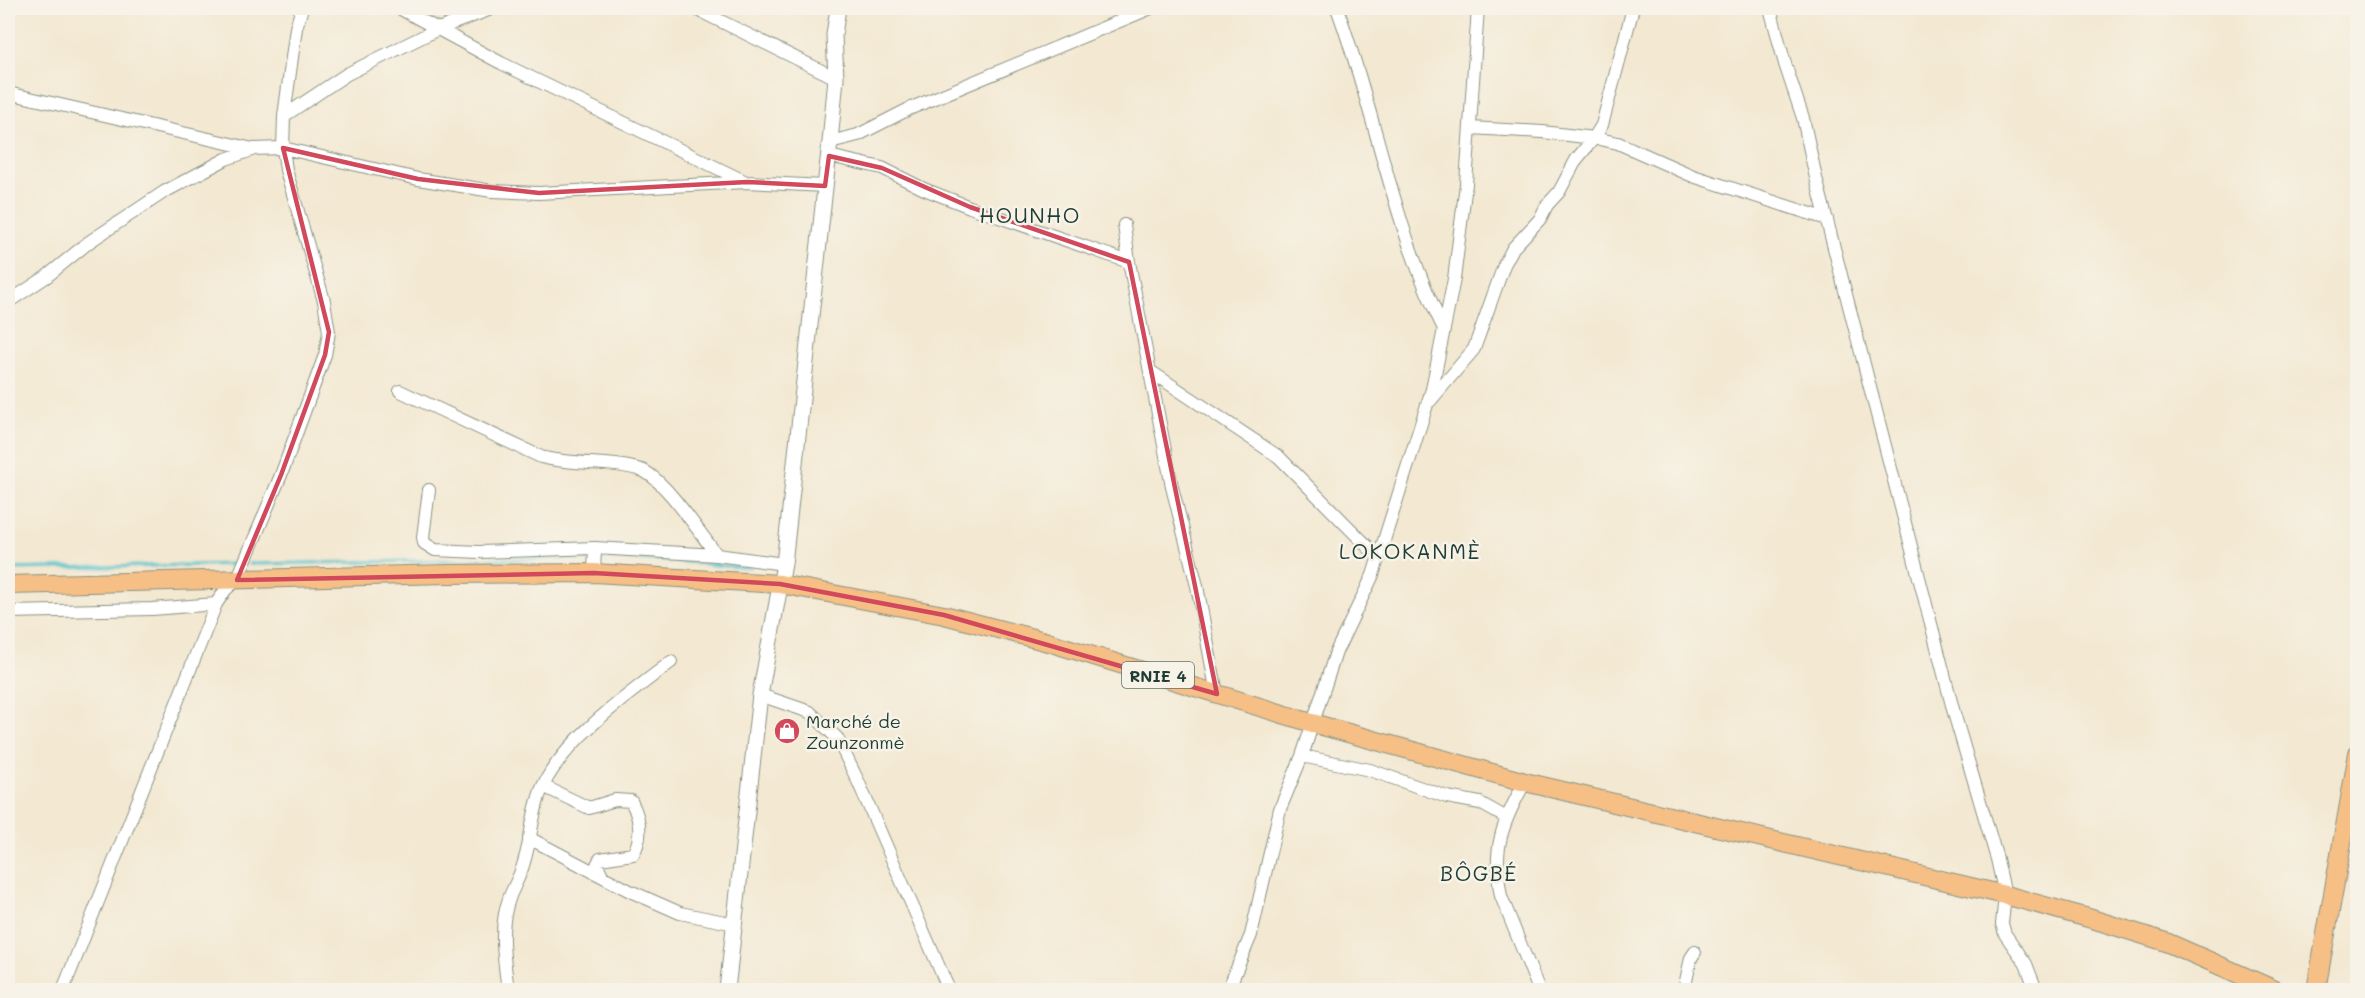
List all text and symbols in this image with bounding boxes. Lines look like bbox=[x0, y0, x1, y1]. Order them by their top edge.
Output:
district label: HOUNHO bbox=[979, 201, 1081, 228]
district label: LOKOKANMÈ bbox=[1339, 537, 1481, 564]
road number: RNIE 4 bbox=[1122, 662, 1194, 688]
place label: Marché de Zounzonmè bbox=[806, 709, 905, 754]
shop icon: Marché de Zounzonmè bbox=[772, 716, 802, 746]
district label: BÔGBÉ bbox=[1440, 859, 1518, 886]

